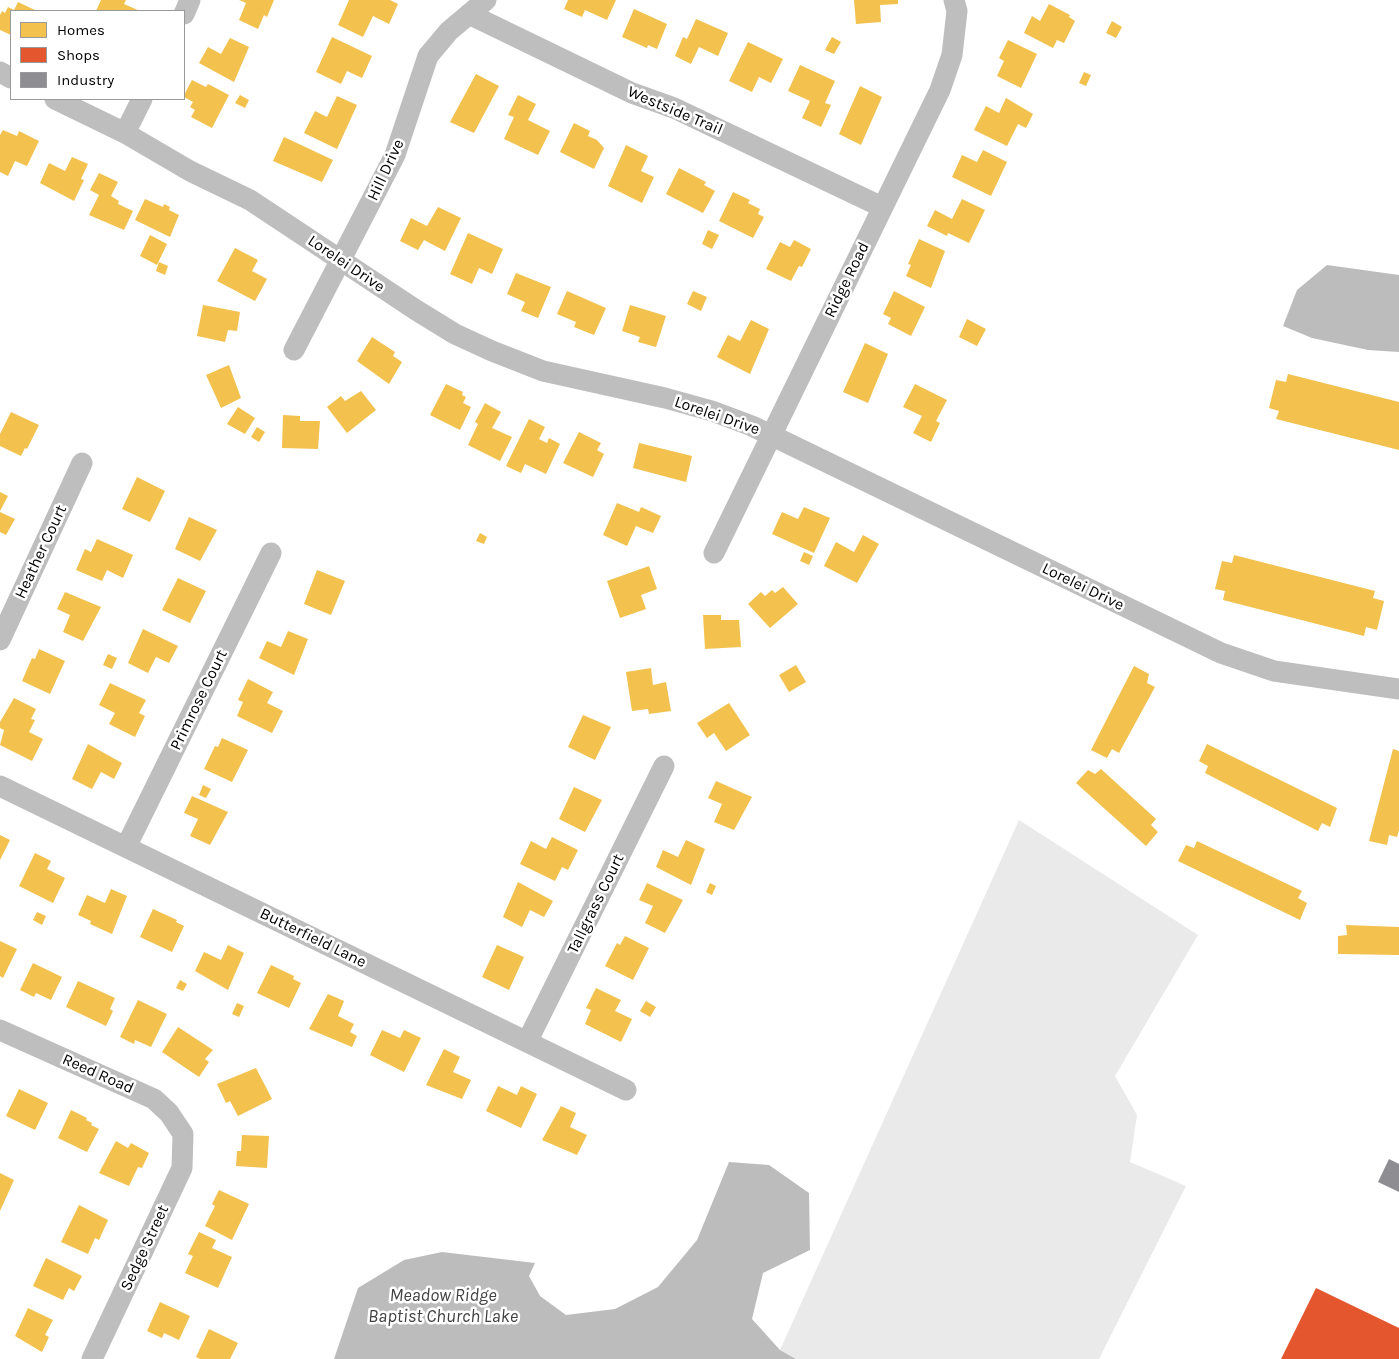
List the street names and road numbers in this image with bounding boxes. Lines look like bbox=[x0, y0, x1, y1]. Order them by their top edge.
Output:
street label: Westside Trail bbox=[624, 82, 726, 140]
street label: Hill Drive bbox=[363, 136, 409, 204]
street label: Lorelei Drive bbox=[304, 231, 388, 297]
street label: Ridge Road bbox=[820, 239, 874, 321]
street label: Lorelei Drive bbox=[672, 392, 762, 440]
street label: Heather Court bbox=[11, 502, 71, 602]
street label: Lorelei Drive bbox=[1039, 559, 1127, 615]
street label: Primrose Court bbox=[166, 647, 232, 753]
street label: Tallgrass Court bbox=[564, 851, 628, 957]
street label: Butterfield Lane bbox=[257, 904, 369, 972]
street label: Reed Road bbox=[59, 1050, 137, 1098]
street label: Sedge Street bbox=[117, 1202, 173, 1294]

